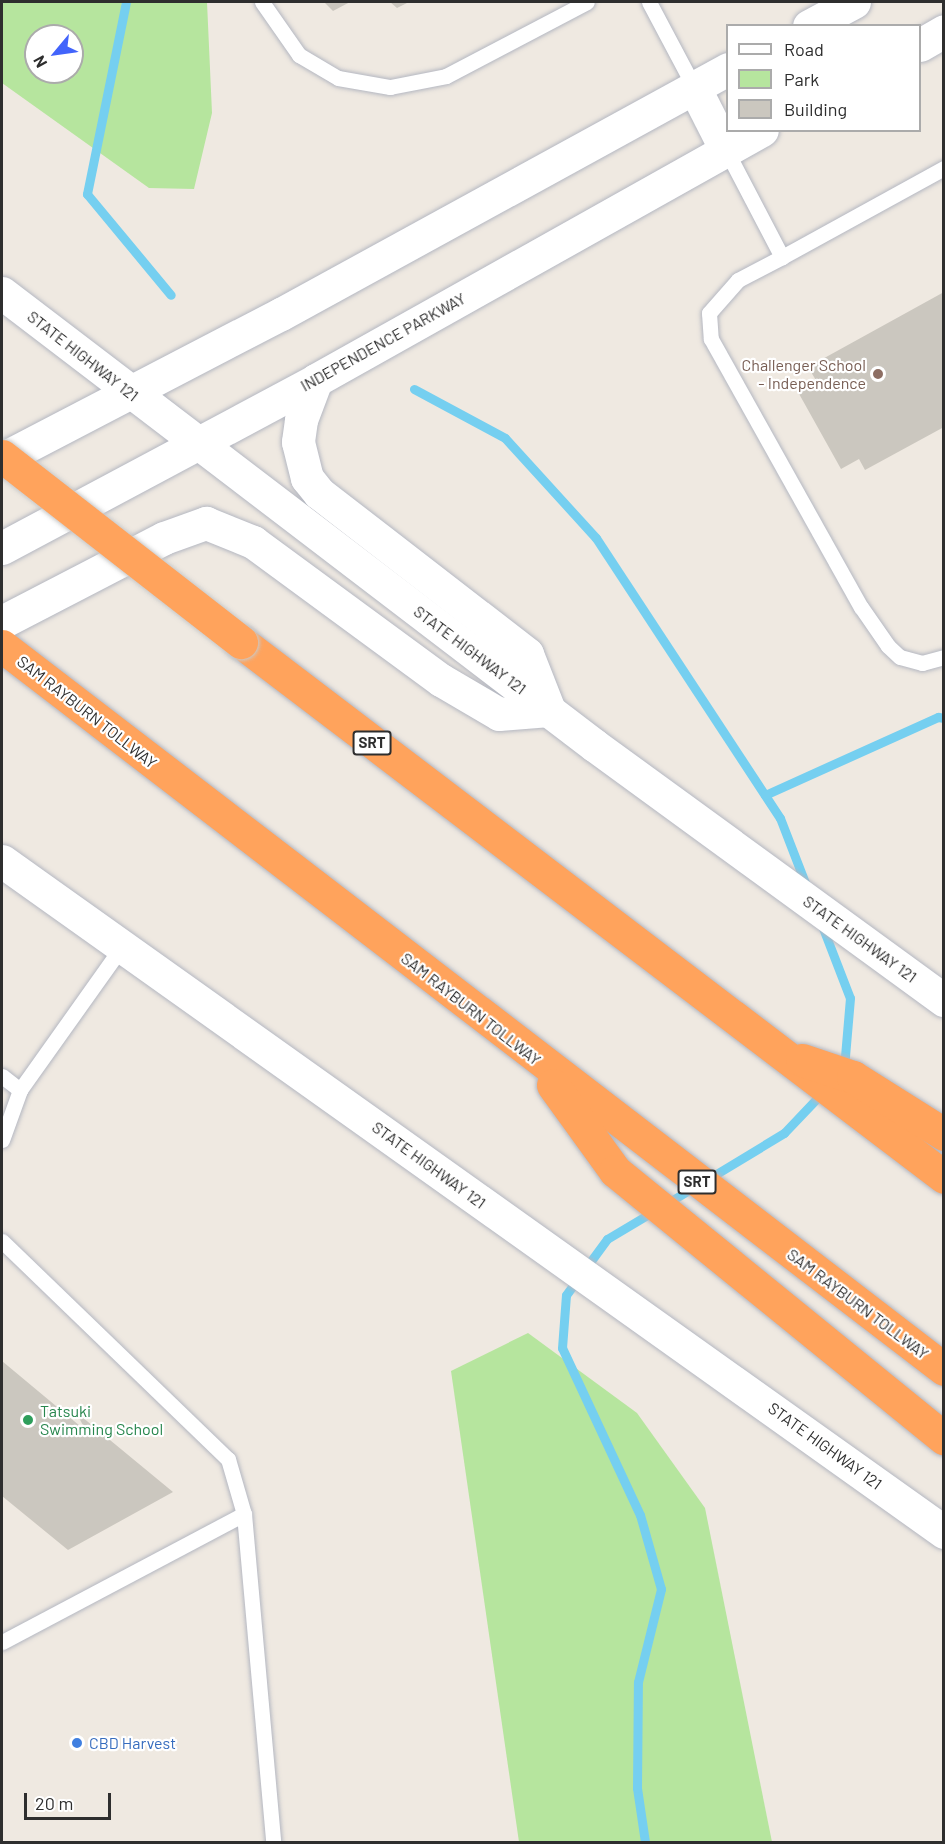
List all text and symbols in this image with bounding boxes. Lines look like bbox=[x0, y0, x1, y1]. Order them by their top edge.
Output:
north arrow bbox=[24, 24, 84, 84]
legend bbox=[726, 24, 921, 132]
text: Road bbox=[784, 38, 824, 60]
text: N bbox=[29, 53, 50, 71]
text: Park bbox=[784, 68, 819, 90]
text: Building bbox=[784, 98, 847, 120]
street label: INDEPENDENCE PARKWAY bbox=[297, 289, 469, 395]
street label: STATE HIGHWAY 121 bbox=[24, 307, 142, 405]
place label: Challenger School - Independence bbox=[742, 355, 866, 393]
marker: Challenger School - Independence bbox=[871, 367, 885, 381]
street label: STATE HIGHWAY 121 bbox=[410, 602, 530, 698]
street label: SAM RAYBURN TOLLWAY bbox=[13, 652, 161, 772]
road number: SRT bbox=[352, 731, 392, 755]
street label: STATE HIGHWAY 121 bbox=[799, 891, 921, 987]
street label: SAM RAYBURN TOLLWAY bbox=[397, 949, 545, 1069]
street label: STATE HIGHWAY 121 bbox=[368, 1117, 490, 1213]
road number: SRT bbox=[678, 1170, 716, 1194]
street label: SAM RAYBURN TOLLWAY bbox=[784, 1245, 932, 1363]
street label: STATE HIGHWAY 121 bbox=[764, 1398, 886, 1494]
place label: Tatsuki Swimming School bbox=[40, 1401, 163, 1439]
marker: Tatsuki Swimming School bbox=[21, 1413, 35, 1427]
place label: CBD Harvest bbox=[89, 1733, 176, 1753]
marker: CBD Harvest bbox=[70, 1736, 84, 1750]
scale bar bbox=[27, 1781, 114, 1819]
text: 20 m bbox=[35, 1792, 73, 1814]

